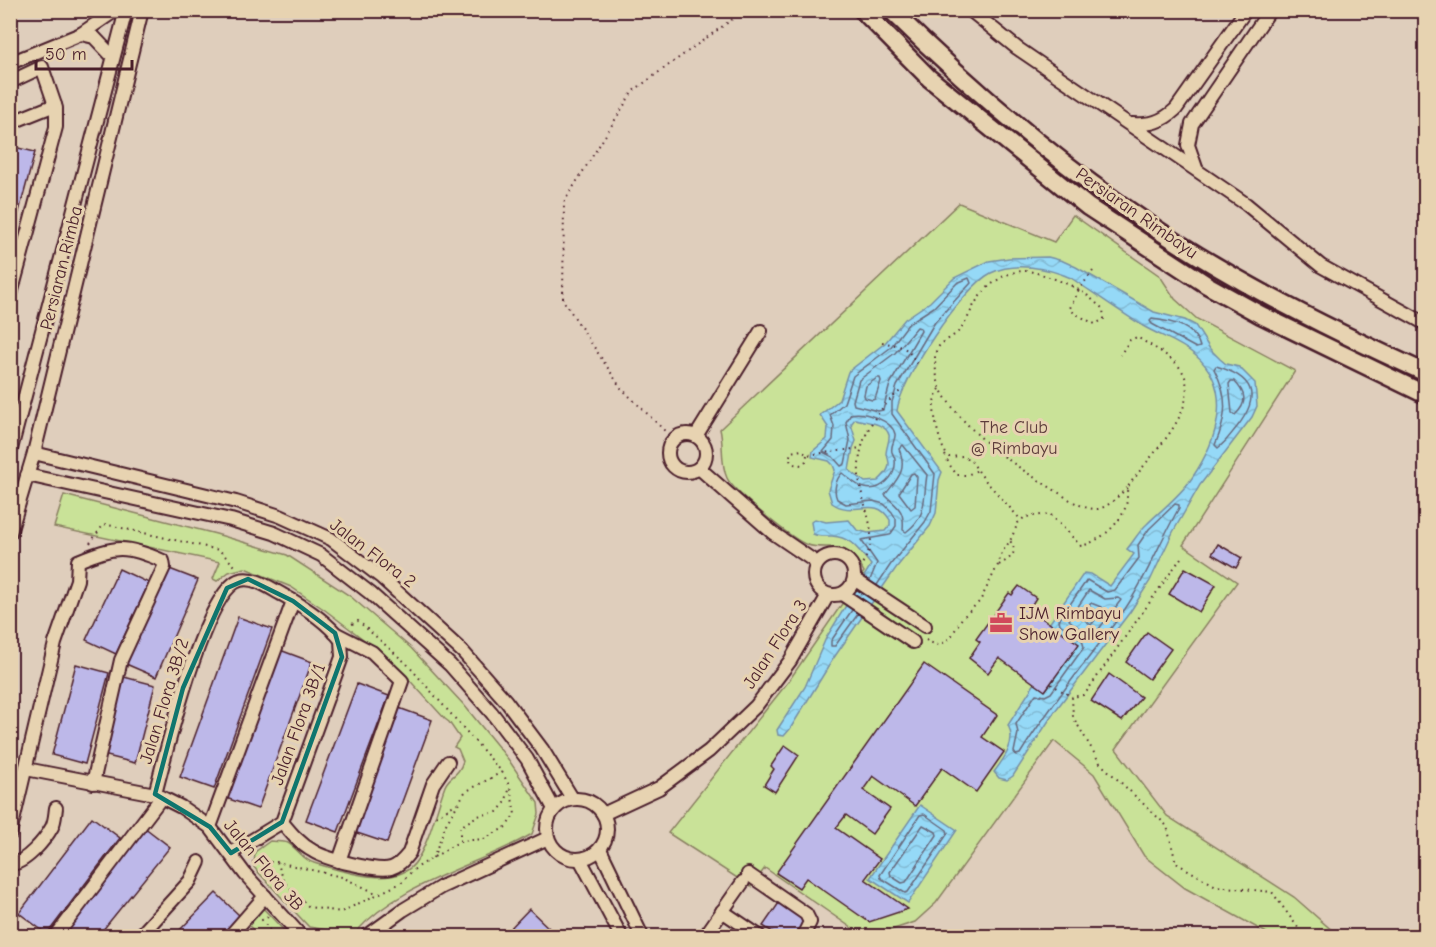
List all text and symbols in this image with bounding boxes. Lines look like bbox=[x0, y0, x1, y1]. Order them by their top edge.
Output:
scale bar bbox=[36, 33, 132, 71]
text: 50 m bbox=[45, 44, 87, 65]
street label: Persiaran Rimbayu bbox=[1072, 163, 1202, 263]
street label: Persiaran Rimba bbox=[36, 204, 87, 332]
park label: The Club @ Rimbayu bbox=[971, 417, 1057, 459]
street label: Jalan Flora 2 bbox=[326, 514, 420, 593]
street label: Jalan Flora 3 bbox=[739, 596, 812, 693]
place label: IJM Rimbayu Show Gallery bbox=[1019, 603, 1121, 645]
office icon: IJM Rimbayu Show Gallery bbox=[988, 610, 1014, 636]
street label: Jalan Flora 3B/2 bbox=[135, 636, 194, 766]
street label: Jalan Flora 3B/1 bbox=[267, 660, 330, 788]
street label: Jalan Flora 3B bbox=[219, 815, 308, 915]

